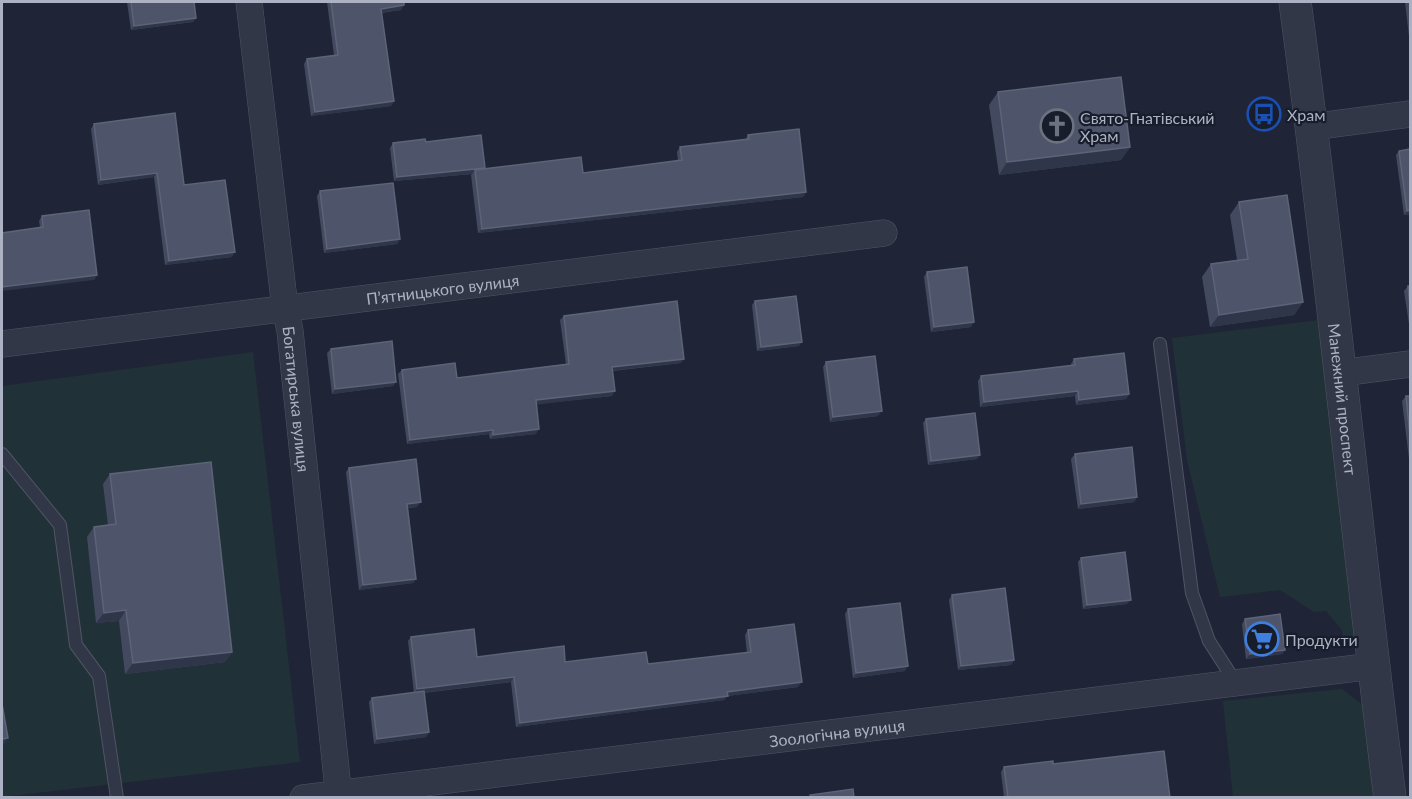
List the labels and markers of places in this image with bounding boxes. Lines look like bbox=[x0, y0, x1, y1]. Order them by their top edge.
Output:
bus stop icon: Храм bbox=[1246, 96, 1282, 132]
place label: Храм bbox=[1287, 105, 1325, 124]
church icon: Свято-Гнатівський Храм bbox=[1039, 108, 1075, 144]
place label: Свято-Гнатівський Храм bbox=[1080, 108, 1215, 145]
supermarket icon: Продукти bbox=[1244, 621, 1280, 657]
place label: Продукти bbox=[1285, 630, 1358, 649]

